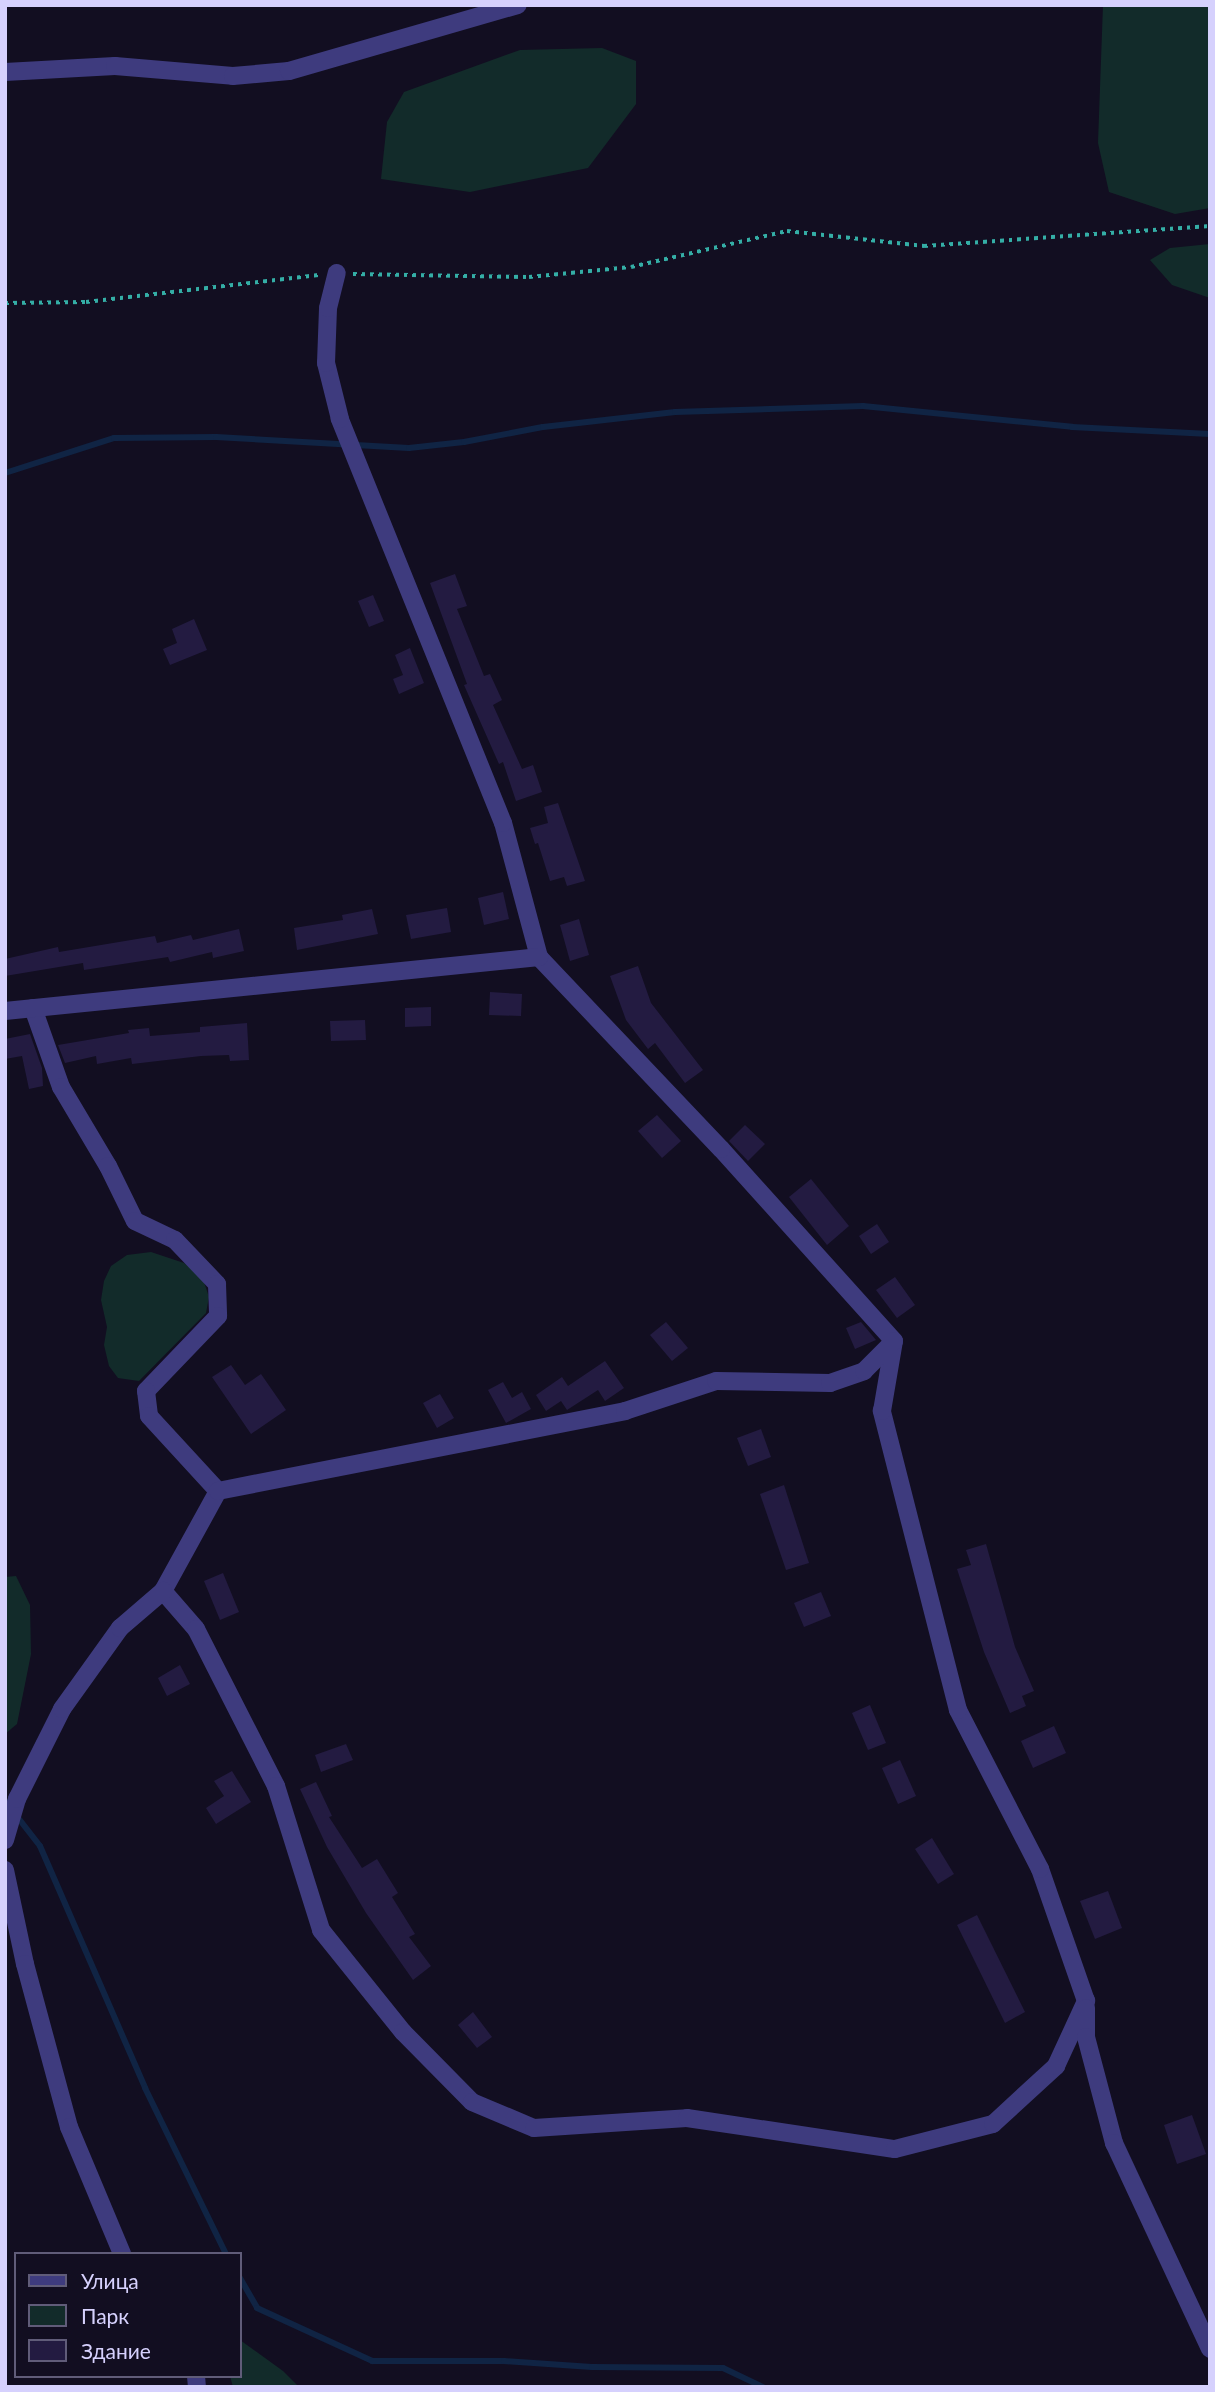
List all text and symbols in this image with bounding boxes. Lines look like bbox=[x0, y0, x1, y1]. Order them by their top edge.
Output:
legend bbox=[14, 2252, 242, 2378]
text: Улица bbox=[81, 2268, 139, 2293]
text: Парк bbox=[81, 2303, 129, 2328]
text: Здание bbox=[81, 2338, 151, 2363]

